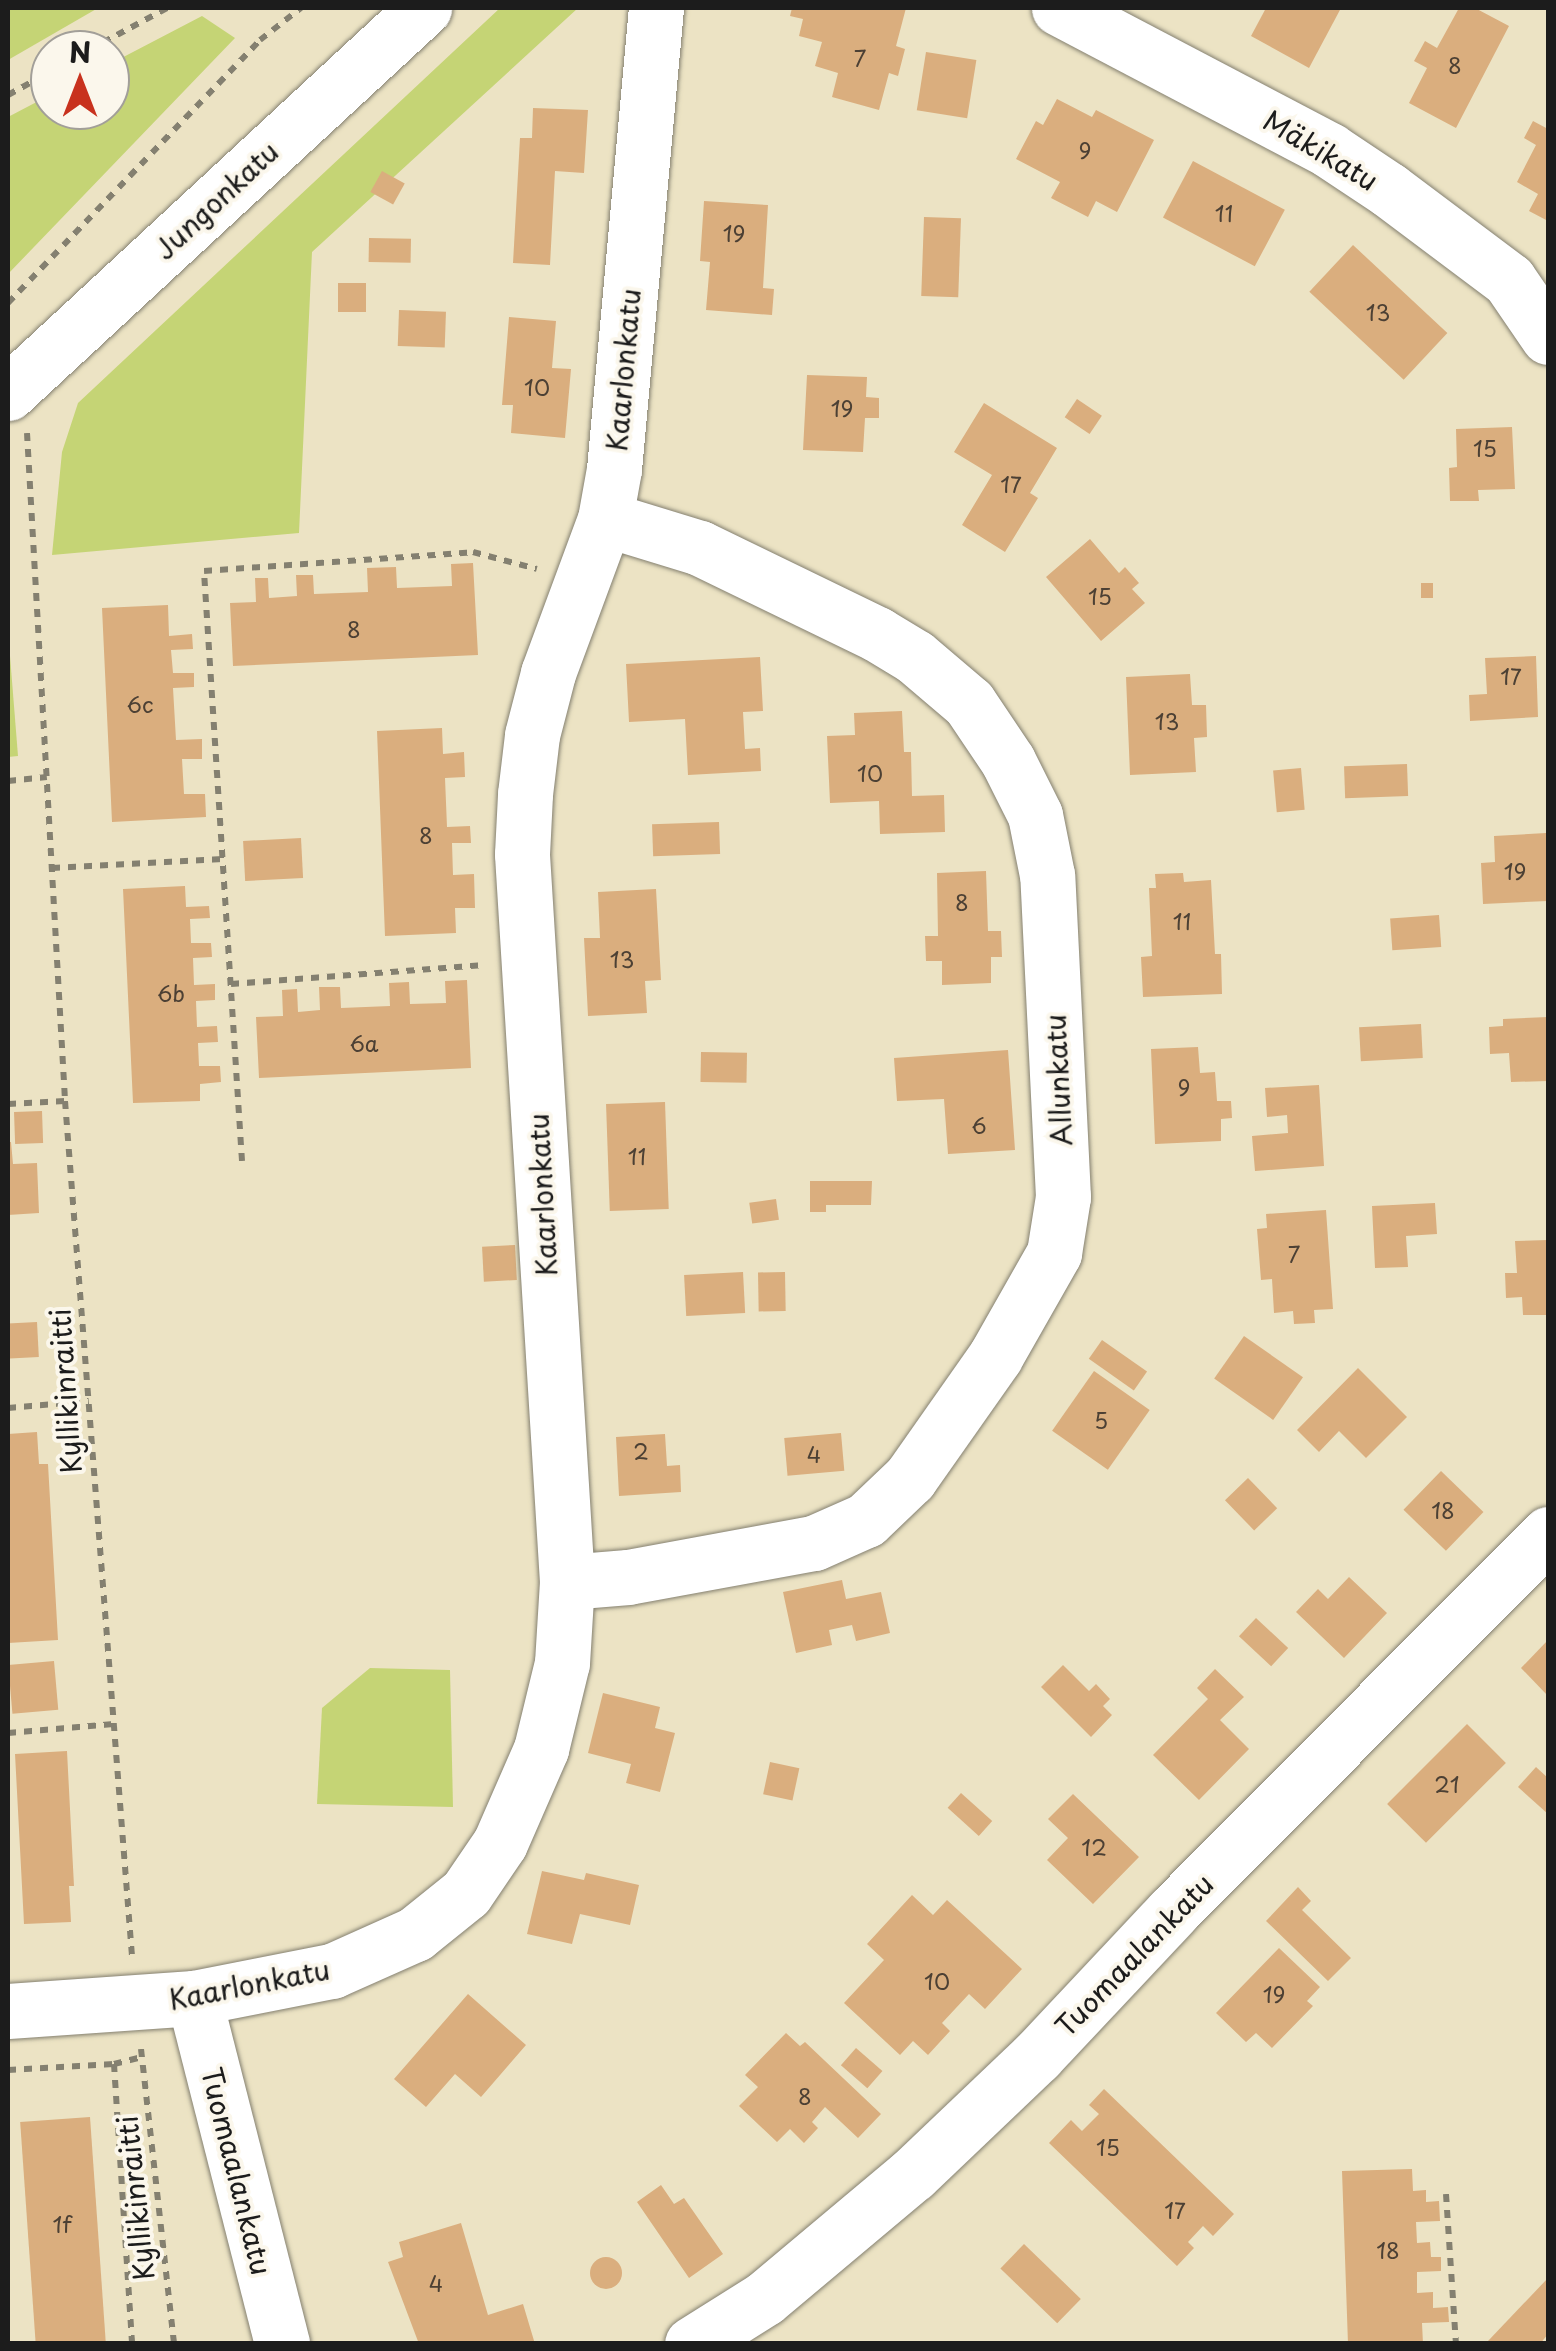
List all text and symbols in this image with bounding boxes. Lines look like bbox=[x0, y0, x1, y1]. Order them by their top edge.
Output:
north arrow bbox=[30, 30, 130, 130]
text: N bbox=[69, 30, 91, 73]
house number: 7 bbox=[854, 45, 866, 71]
house number: 8 bbox=[1448, 52, 1462, 78]
street label: Mäkikatu bbox=[1258, 103, 1384, 197]
street label: Jungonkatu bbox=[147, 134, 285, 266]
house number: 9 bbox=[1079, 137, 1091, 163]
house number: 11 bbox=[1215, 200, 1233, 226]
house number: 19 bbox=[723, 220, 745, 246]
street label: Kaarlonkatu bbox=[599, 287, 647, 453]
house number: 13 bbox=[1366, 299, 1390, 325]
house number: 10 bbox=[524, 374, 550, 400]
house number: 19 bbox=[831, 395, 853, 421]
house number: 15 bbox=[1473, 435, 1497, 461]
house number: 17 bbox=[1000, 471, 1022, 497]
house number: 15 bbox=[1088, 583, 1112, 609]
house number: 8 bbox=[347, 616, 361, 642]
house number: 17 bbox=[1500, 663, 1522, 689]
house number: 6c bbox=[127, 691, 153, 717]
house number: 13 bbox=[1155, 708, 1179, 734]
house number: 10 bbox=[857, 760, 883, 786]
house number: 8 bbox=[419, 822, 433, 848]
house number: 19 bbox=[1504, 858, 1526, 884]
house number: 8 bbox=[955, 889, 969, 915]
house number: 11 bbox=[1173, 908, 1191, 934]
house number: 13 bbox=[610, 946, 634, 972]
house number: 6b bbox=[157, 980, 185, 1006]
street label: Allunkatu bbox=[1038, 1013, 1078, 1147]
house number: 6a bbox=[349, 1030, 379, 1056]
house number: 9 bbox=[1178, 1074, 1190, 1100]
street label: Kaarlonkatu bbox=[521, 1112, 563, 1278]
house number: 6 bbox=[971, 1112, 987, 1138]
house number: 11 bbox=[628, 1143, 646, 1169]
house number: 7 bbox=[1288, 1241, 1300, 1267]
street label: Kyllikinraitti bbox=[42, 1307, 88, 1475]
house number: 5 bbox=[1094, 1407, 1108, 1433]
house number: 2 bbox=[633, 1438, 649, 1464]
house number: 4 bbox=[807, 1441, 821, 1467]
house number: 18 bbox=[1431, 1497, 1455, 1523]
house number: 21 bbox=[1434, 1771, 1460, 1797]
house number: 12 bbox=[1081, 1834, 1107, 1860]
street label: Tuomaalankatu bbox=[1048, 1867, 1220, 2043]
street label: Kaarlonkatu bbox=[166, 1952, 332, 2016]
house number: 10 bbox=[924, 1968, 950, 1994]
house number: 19 bbox=[1263, 1981, 1285, 2007]
street label: Tuomaalankatu bbox=[195, 2064, 279, 2278]
house number: 8 bbox=[798, 2083, 812, 2109]
street label: Kyllikinraitti bbox=[110, 2114, 160, 2282]
house number: 15 bbox=[1096, 2134, 1120, 2160]
house number: 17 bbox=[1164, 2197, 1186, 2223]
house number: 1f bbox=[53, 2211, 71, 2237]
house number: 18 bbox=[1376, 2237, 1400, 2263]
house number: 4 bbox=[429, 2270, 443, 2296]

